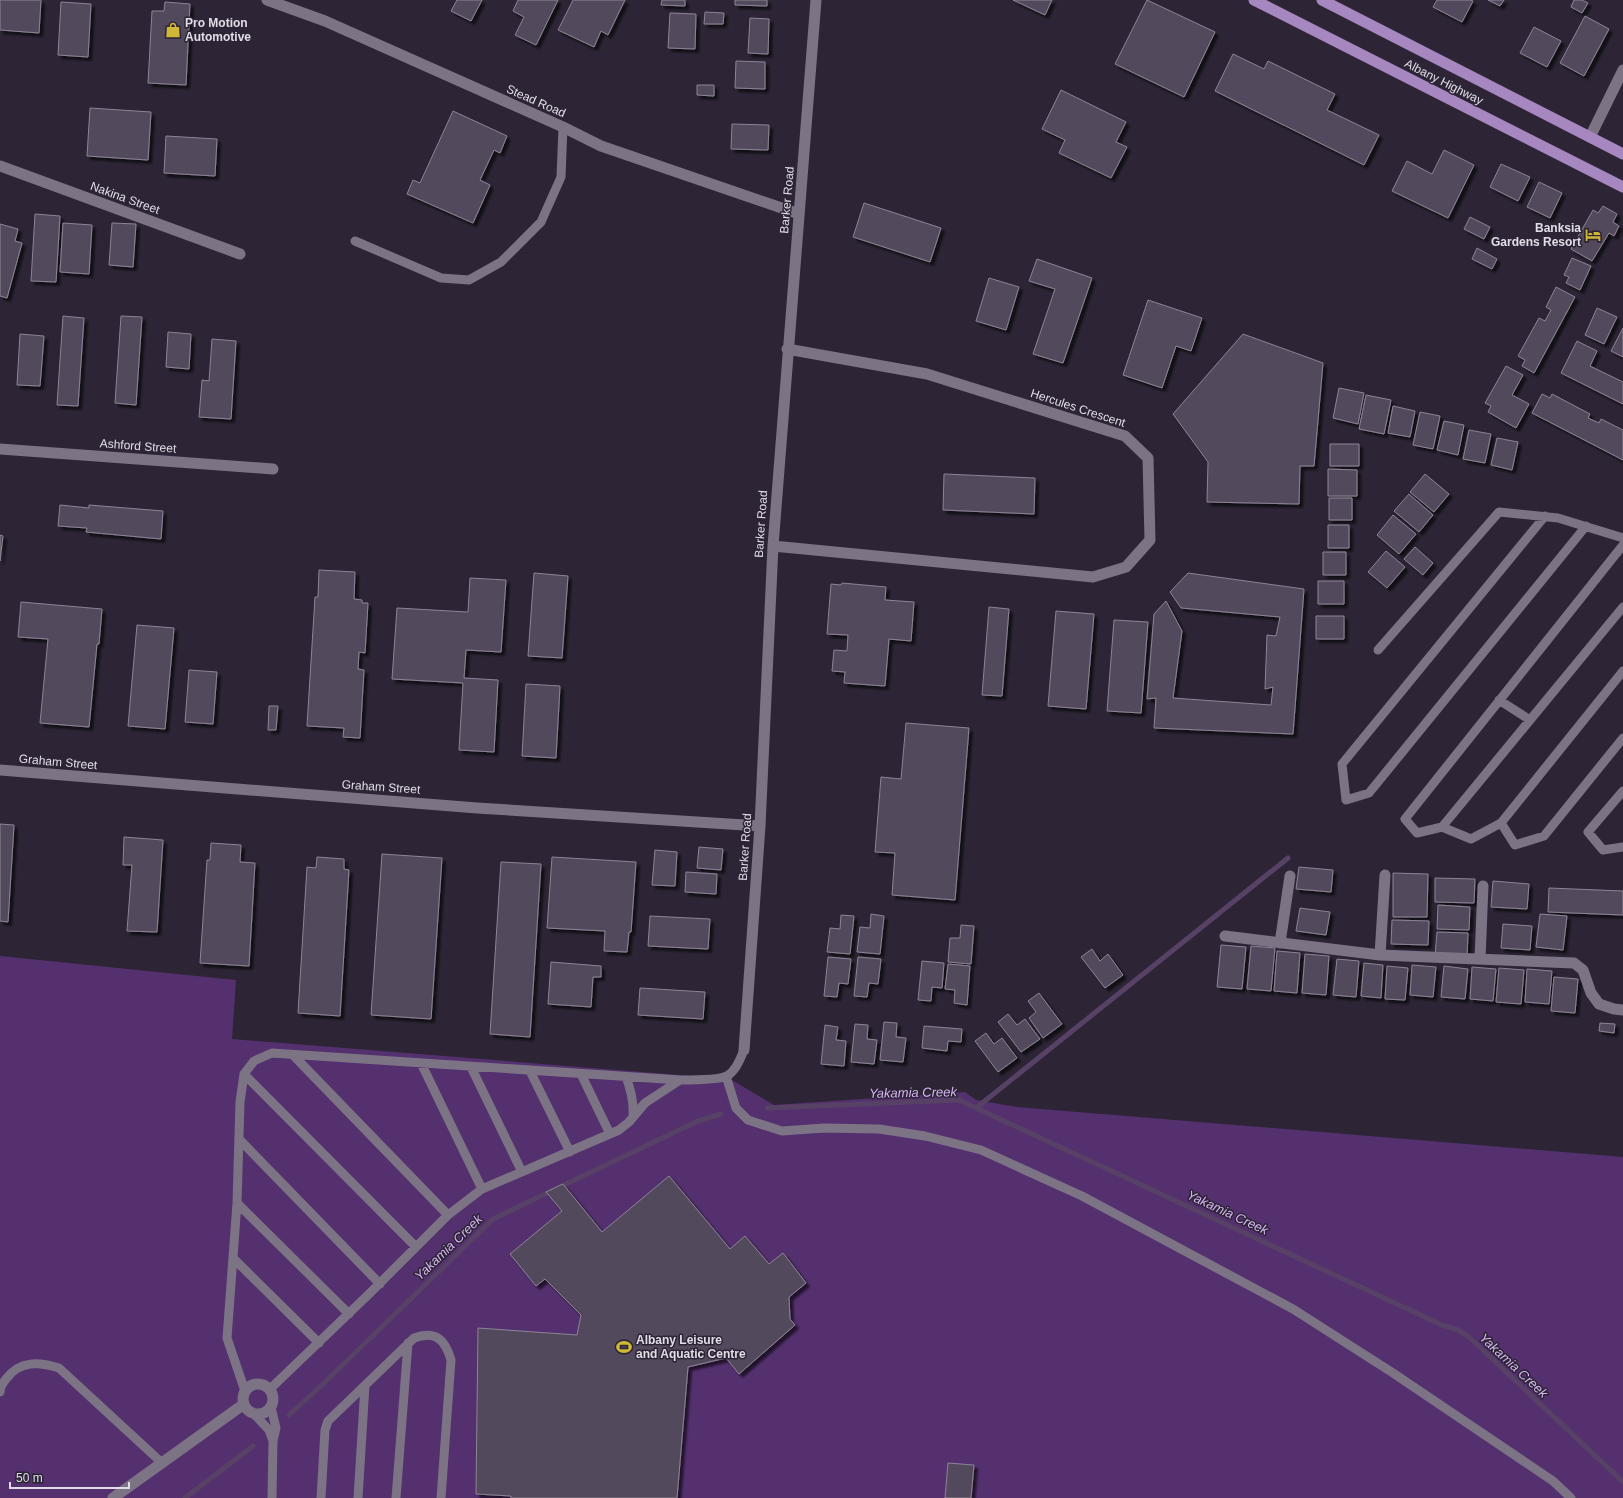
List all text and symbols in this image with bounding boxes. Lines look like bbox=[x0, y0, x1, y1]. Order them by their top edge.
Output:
place label: Pro Motion Automotive bbox=[185, 16, 251, 44]
shop icon: Pro Motion Automotive bbox=[164, 21, 182, 39]
street label: Albany Highway bbox=[1402, 56, 1486, 108]
street label: Stead Road bbox=[504, 82, 568, 120]
street label: Barker Road bbox=[777, 166, 797, 234]
street label: Nakina Street bbox=[88, 179, 162, 217]
place label: Banksia Gardens Resort bbox=[1491, 221, 1581, 249]
hotel icon: Banksia Gardens Resort bbox=[1584, 226, 1602, 244]
street label: Hercules Crescent bbox=[1029, 386, 1128, 430]
street label: Ashford Street bbox=[99, 436, 177, 456]
street label: Barker Road bbox=[752, 490, 770, 558]
street label: Graham Street bbox=[18, 752, 98, 772]
street label: Graham Street bbox=[341, 777, 421, 797]
street label: Barker Road bbox=[736, 813, 754, 881]
water label: Yakamia Creek bbox=[869, 1084, 959, 1101]
water label: Yakamia Creek bbox=[1185, 1187, 1272, 1238]
water label: Yakamia Creek bbox=[412, 1210, 486, 1283]
water label: Yakamia Creek bbox=[1476, 1330, 1552, 1402]
place label: Albany Leisure and Aquatic Centre bbox=[636, 1333, 746, 1361]
sports icon: Albany Leisure and Aquatic Centre bbox=[615, 1338, 633, 1356]
scale bar bbox=[10, 1464, 129, 1490]
text: 50 m bbox=[16, 1471, 43, 1485]

